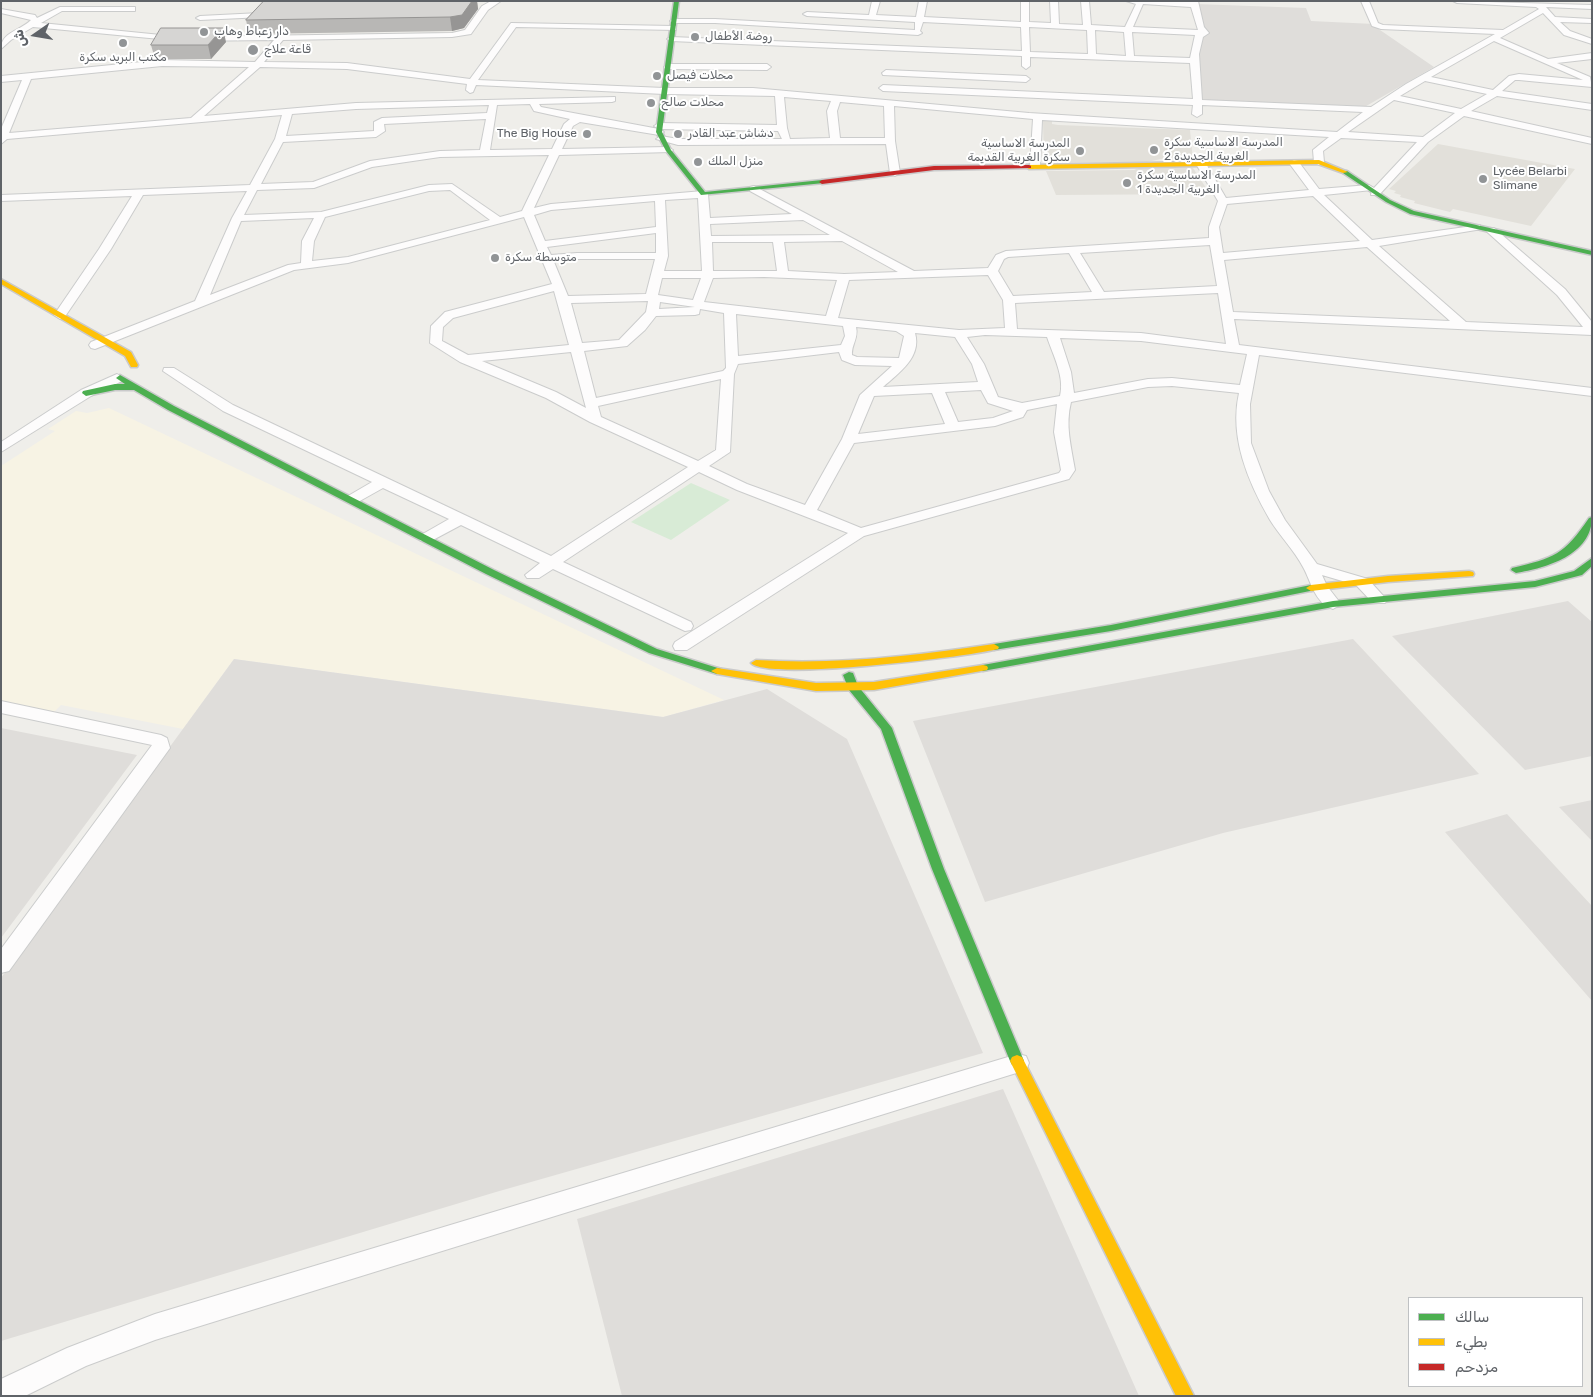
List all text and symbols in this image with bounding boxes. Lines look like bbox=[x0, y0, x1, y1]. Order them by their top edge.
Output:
north arrow bbox=[10, 10, 60, 60]
place label: دار زعباط وهاب bbox=[214, 25, 289, 39]
marker: دار زعباط وهاب bbox=[198, 26, 210, 38]
text: ش bbox=[10, 28, 30, 49]
place label: روضة الأطفال bbox=[705, 30, 772, 44]
marker: روضة الأطفال bbox=[689, 31, 701, 43]
marker: مكتب البريد سكرة bbox=[117, 37, 129, 49]
marker: قاعة علاج bbox=[246, 43, 260, 57]
place label: قاعة علاج bbox=[264, 43, 311, 57]
place label: مكتب البريد سكرة bbox=[79, 51, 167, 65]
place label: محلات فيصل bbox=[667, 69, 733, 83]
marker: محلات فيصل bbox=[651, 70, 663, 82]
place label: محلات صالح bbox=[661, 96, 724, 110]
marker: محلات صالح bbox=[645, 97, 657, 109]
place label: The Big House bbox=[497, 127, 577, 141]
place label: دشاش عبد القادر bbox=[688, 127, 774, 141]
marker: The Big House bbox=[581, 128, 593, 140]
marker: دشاش عبد القادر bbox=[672, 128, 684, 140]
place label: المدرسة الاساسية سكرة الغربية الجديدة 2 bbox=[1164, 136, 1283, 164]
place label: المدرسة الاساسية سكرة الغربية القديمة bbox=[967, 137, 1070, 165]
marker: المدرسة الاساسية سكرة الغربية الجديدة 2 bbox=[1148, 144, 1160, 156]
marker: المدرسة الاساسية سكرة الغربية القديمة bbox=[1074, 145, 1086, 157]
place label: منزل الملك bbox=[708, 155, 763, 169]
marker: منزل الملك bbox=[692, 156, 704, 168]
place label: Lycée Belarbi Slimane bbox=[1493, 165, 1567, 193]
place label: المدرسة الاساسية سكرة الغربية الجديدة 1 bbox=[1137, 169, 1256, 197]
marker: Lycée Belarbi Slimane bbox=[1477, 173, 1489, 185]
marker: المدرسة الاساسية سكرة الغربية الجديدة 1 bbox=[1121, 177, 1133, 189]
place label: متوسطة سكرة bbox=[505, 251, 577, 265]
marker: متوسطة سكرة bbox=[489, 252, 501, 264]
legend bbox=[1408, 1297, 1583, 1387]
text: سالك bbox=[1455, 1308, 1490, 1326]
text: بطيء bbox=[1455, 1333, 1488, 1351]
text: مزدحم bbox=[1455, 1358, 1498, 1376]

